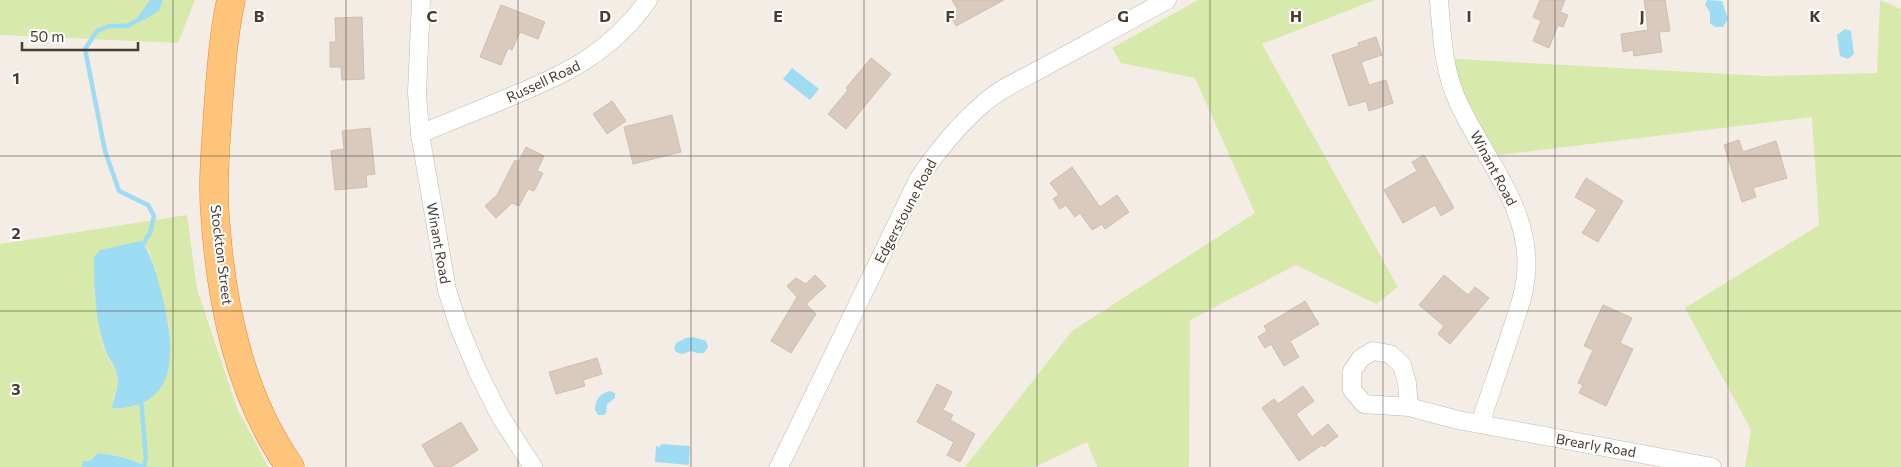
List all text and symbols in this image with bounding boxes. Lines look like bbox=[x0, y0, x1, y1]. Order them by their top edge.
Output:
text: B bbox=[254, 6, 265, 25]
text: C bbox=[427, 6, 438, 25]
text: D bbox=[599, 6, 611, 25]
text: E bbox=[773, 6, 783, 25]
text: F bbox=[945, 6, 955, 25]
text: G bbox=[1117, 6, 1129, 25]
text: H bbox=[1290, 6, 1302, 25]
text: I bbox=[1466, 6, 1472, 25]
text: J bbox=[1639, 6, 1645, 25]
text: K bbox=[1809, 6, 1821, 25]
scale bar bbox=[22, 20, 139, 52]
text: 50 m bbox=[30, 27, 64, 45]
street label: Russell Road bbox=[503, 56, 583, 106]
text: 1 bbox=[12, 68, 20, 87]
street label: Winant Road bbox=[1467, 128, 1521, 208]
street label: Edgerstoune Road bbox=[870, 156, 940, 266]
street label: Winant Road bbox=[423, 201, 455, 285]
street label: Stockton Street bbox=[207, 204, 237, 306]
text: 2 bbox=[11, 223, 21, 242]
text: 3 bbox=[11, 379, 21, 398]
street label: Brearly Road bbox=[1555, 430, 1637, 460]

